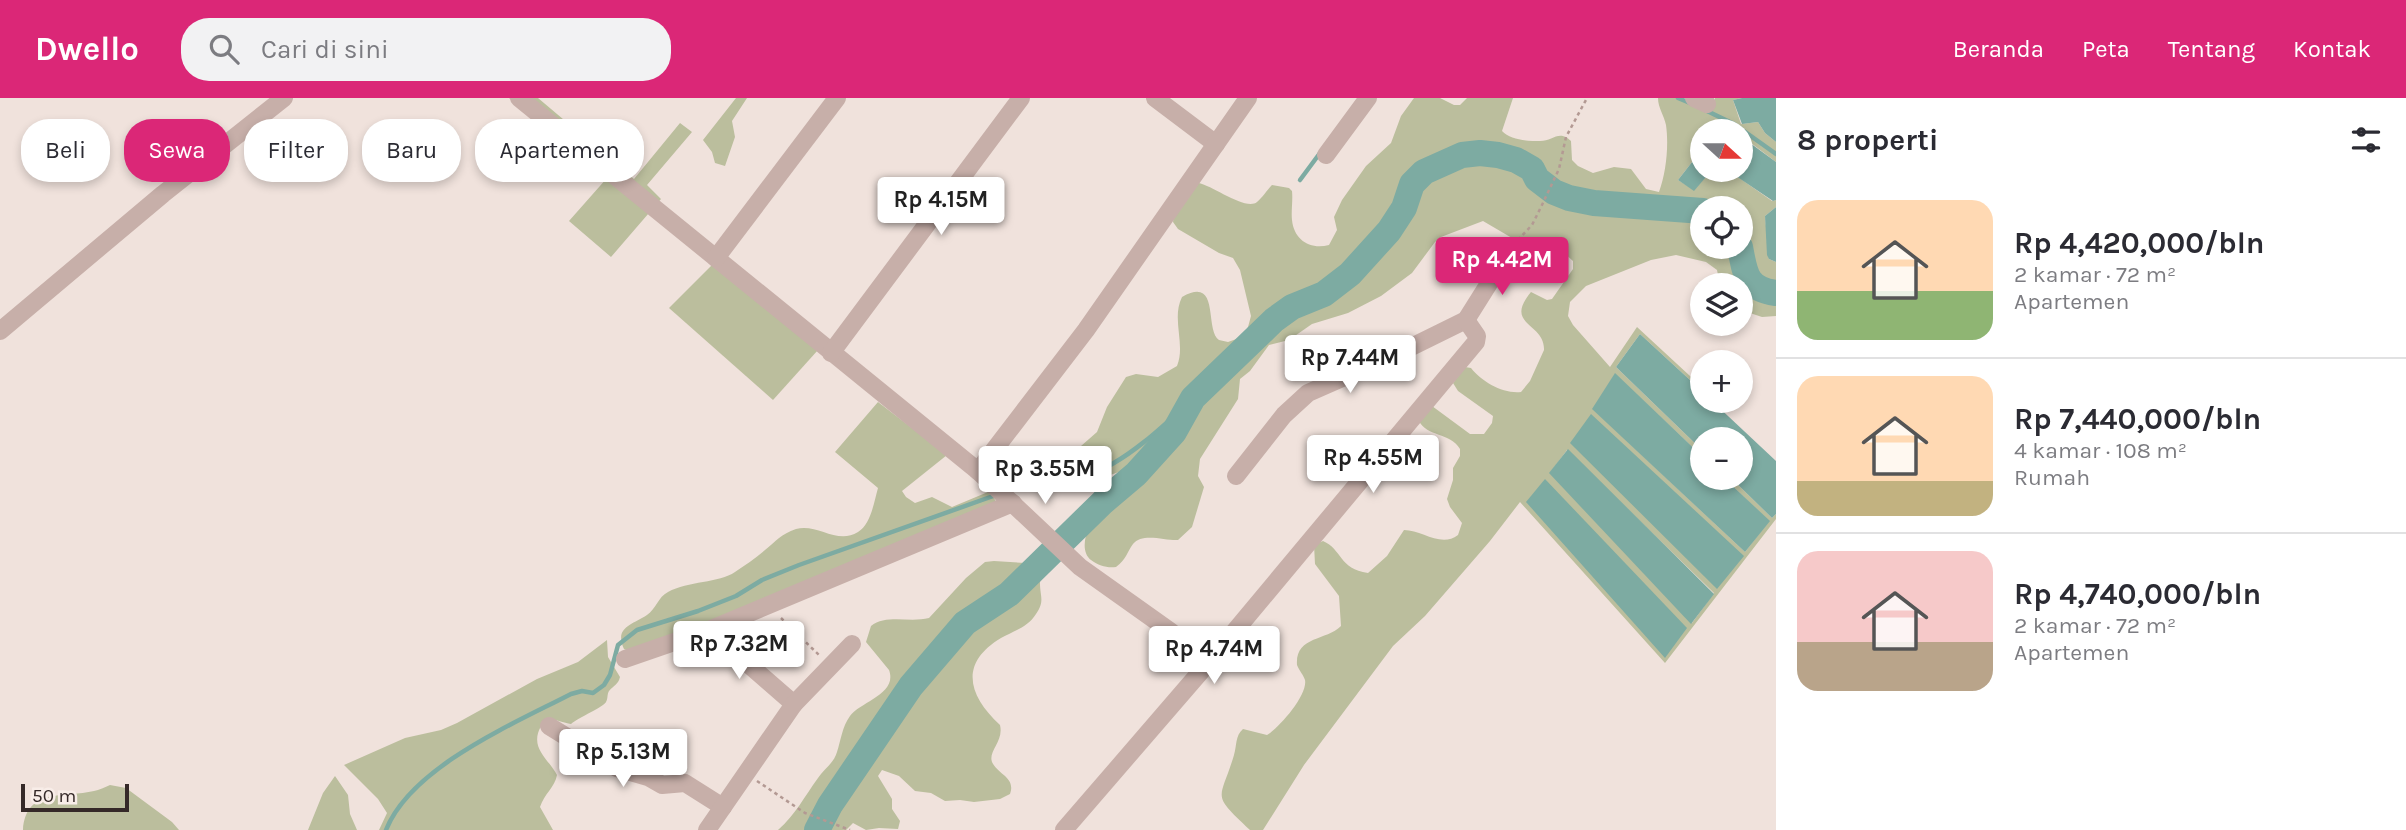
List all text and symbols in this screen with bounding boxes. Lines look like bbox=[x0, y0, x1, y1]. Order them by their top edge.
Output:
search box bbox=[181, 18, 671, 81]
text: Dwello bbox=[35, 30, 139, 68]
icon: search bbox=[205, 30, 243, 68]
text: Cari di sini bbox=[261, 34, 389, 65]
text: Beranda bbox=[1953, 35, 2044, 63]
text: Peta bbox=[2082, 35, 2130, 63]
text: Tentang bbox=[2168, 35, 2255, 63]
text: Kontak bbox=[2293, 35, 2371, 63]
chip: Beli bbox=[21, 119, 110, 182]
chip: Sewa bbox=[124, 119, 230, 182]
chip: Filter bbox=[244, 119, 348, 182]
chip: Baru bbox=[362, 119, 461, 182]
chip: Apartemen bbox=[475, 119, 644, 182]
north arrow bbox=[1690, 119, 1754, 182]
map controls bbox=[1690, 119, 1753, 490]
icon: filters bbox=[2347, 121, 2385, 159]
text: 8 properti bbox=[1797, 122, 1939, 158]
pin: Rp 4.15M bbox=[869, 178, 1013, 237]
text: Rp 4.15M bbox=[894, 186, 988, 213]
button: locate bbox=[1690, 196, 1753, 259]
text: Rp 4,420,000/bln bbox=[2014, 225, 2265, 261]
icon: home bbox=[1853, 228, 1937, 312]
pin: Rp 4.42M bbox=[1430, 238, 1574, 297]
text: Rp 4.42M bbox=[1452, 246, 1553, 273]
text: 2 kamar · 72 m² bbox=[2014, 261, 2176, 288]
button: layers bbox=[1690, 273, 1753, 336]
text: Apartemen bbox=[2014, 288, 2129, 315]
pin: Rp 7.44M bbox=[1278, 336, 1422, 395]
text: Rp 7.44M bbox=[1301, 344, 1399, 371]
button: + bbox=[1690, 350, 1753, 413]
text: Rp 7,440,000/bln bbox=[2014, 401, 2261, 437]
icon: home bbox=[1853, 404, 1937, 488]
button: − bbox=[1690, 427, 1753, 490]
pin: Rp 4.55M bbox=[1301, 436, 1445, 495]
text: 4 kamar · 108 m² bbox=[2014, 437, 2187, 464]
text: Rp 4.55M bbox=[1323, 444, 1423, 471]
pin: Rp 3.55M bbox=[973, 446, 1117, 506]
text: Rp 3.55M bbox=[995, 455, 1095, 482]
text: Rumah bbox=[2014, 464, 2090, 491]
text: Rp 4,740,000/bln bbox=[2014, 576, 2261, 612]
icon: home bbox=[1853, 579, 1937, 663]
text: 2 kamar · 72 m² bbox=[2014, 612, 2176, 639]
pin: Rp 7.32M bbox=[667, 622, 811, 681]
pin: Rp 4.74M bbox=[1142, 626, 1286, 686]
text: Rp 7.32M bbox=[689, 630, 789, 657]
text: Rp 4.74M bbox=[1165, 635, 1263, 662]
text: Apartemen bbox=[2014, 639, 2129, 666]
pin: Rp 5.13M bbox=[551, 730, 695, 789]
text: Rp 5.13M bbox=[575, 738, 671, 765]
scale bar bbox=[21, 781, 130, 813]
text: 50 m bbox=[32, 785, 76, 807]

